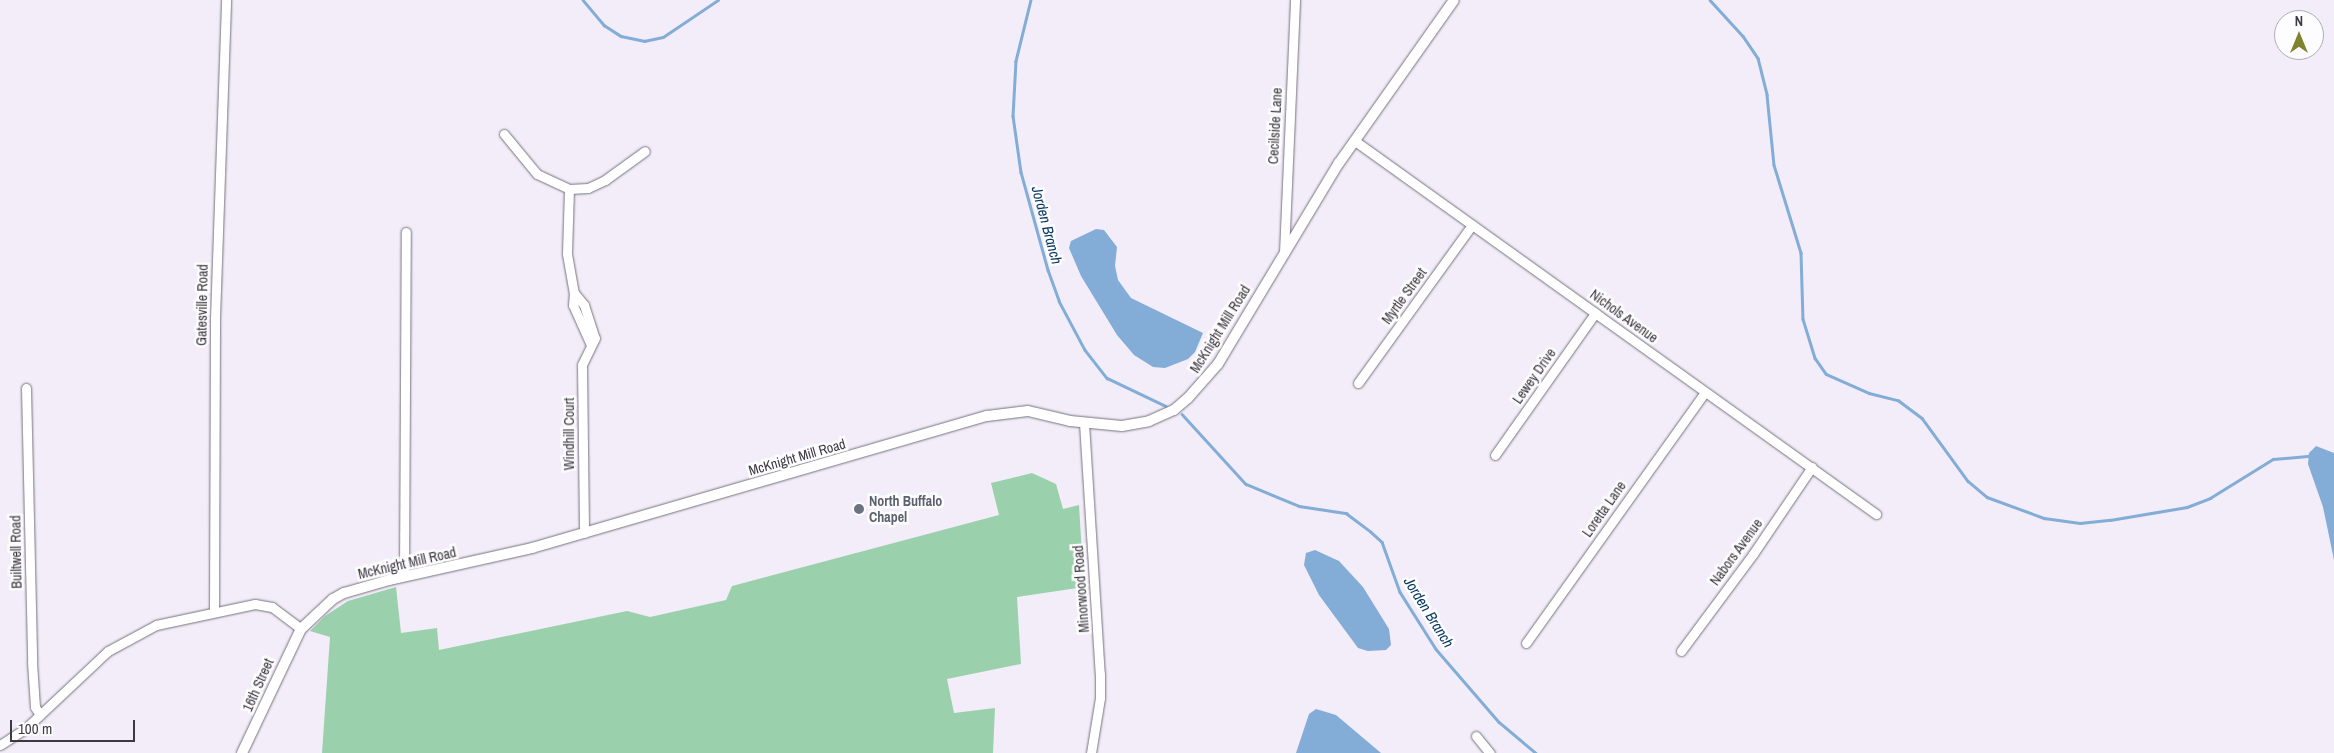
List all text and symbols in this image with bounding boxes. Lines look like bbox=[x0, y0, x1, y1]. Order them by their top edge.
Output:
north arrow bbox=[2274, 10, 2324, 60]
text: N bbox=[2295, 12, 2303, 30]
street label: Cecilside Lane bbox=[1265, 87, 1285, 165]
water label: Jorden Branch bbox=[1028, 184, 1066, 266]
street label: Gatesville Road bbox=[193, 264, 211, 346]
street label: Myrtle Street bbox=[1378, 265, 1430, 327]
street label: McKnight Mill Road bbox=[1186, 282, 1254, 376]
street label: Nichols Avenue bbox=[1587, 286, 1661, 346]
street label: Lewey Drive bbox=[1509, 345, 1559, 407]
street label: Windhill Court bbox=[561, 398, 577, 470]
street label: McKnight Mill Road bbox=[747, 435, 847, 479]
street label: Loretta Lane bbox=[1579, 478, 1629, 540]
place label: North Buffalo Chapel bbox=[869, 493, 942, 526]
marker: North Buffalo Chapel bbox=[853, 503, 865, 515]
street label: Builtwell Road bbox=[7, 515, 25, 589]
street label: Nabors Avenue bbox=[1706, 515, 1766, 589]
street label: McKnight Mill Road bbox=[356, 544, 458, 582]
street label: Minorwood Road bbox=[1070, 545, 1092, 633]
water label: Jorden Branch bbox=[1400, 573, 1458, 651]
street label: 16th Street bbox=[239, 656, 277, 714]
scale bar bbox=[12, 710, 138, 742]
text: 100 m bbox=[18, 718, 52, 739]

